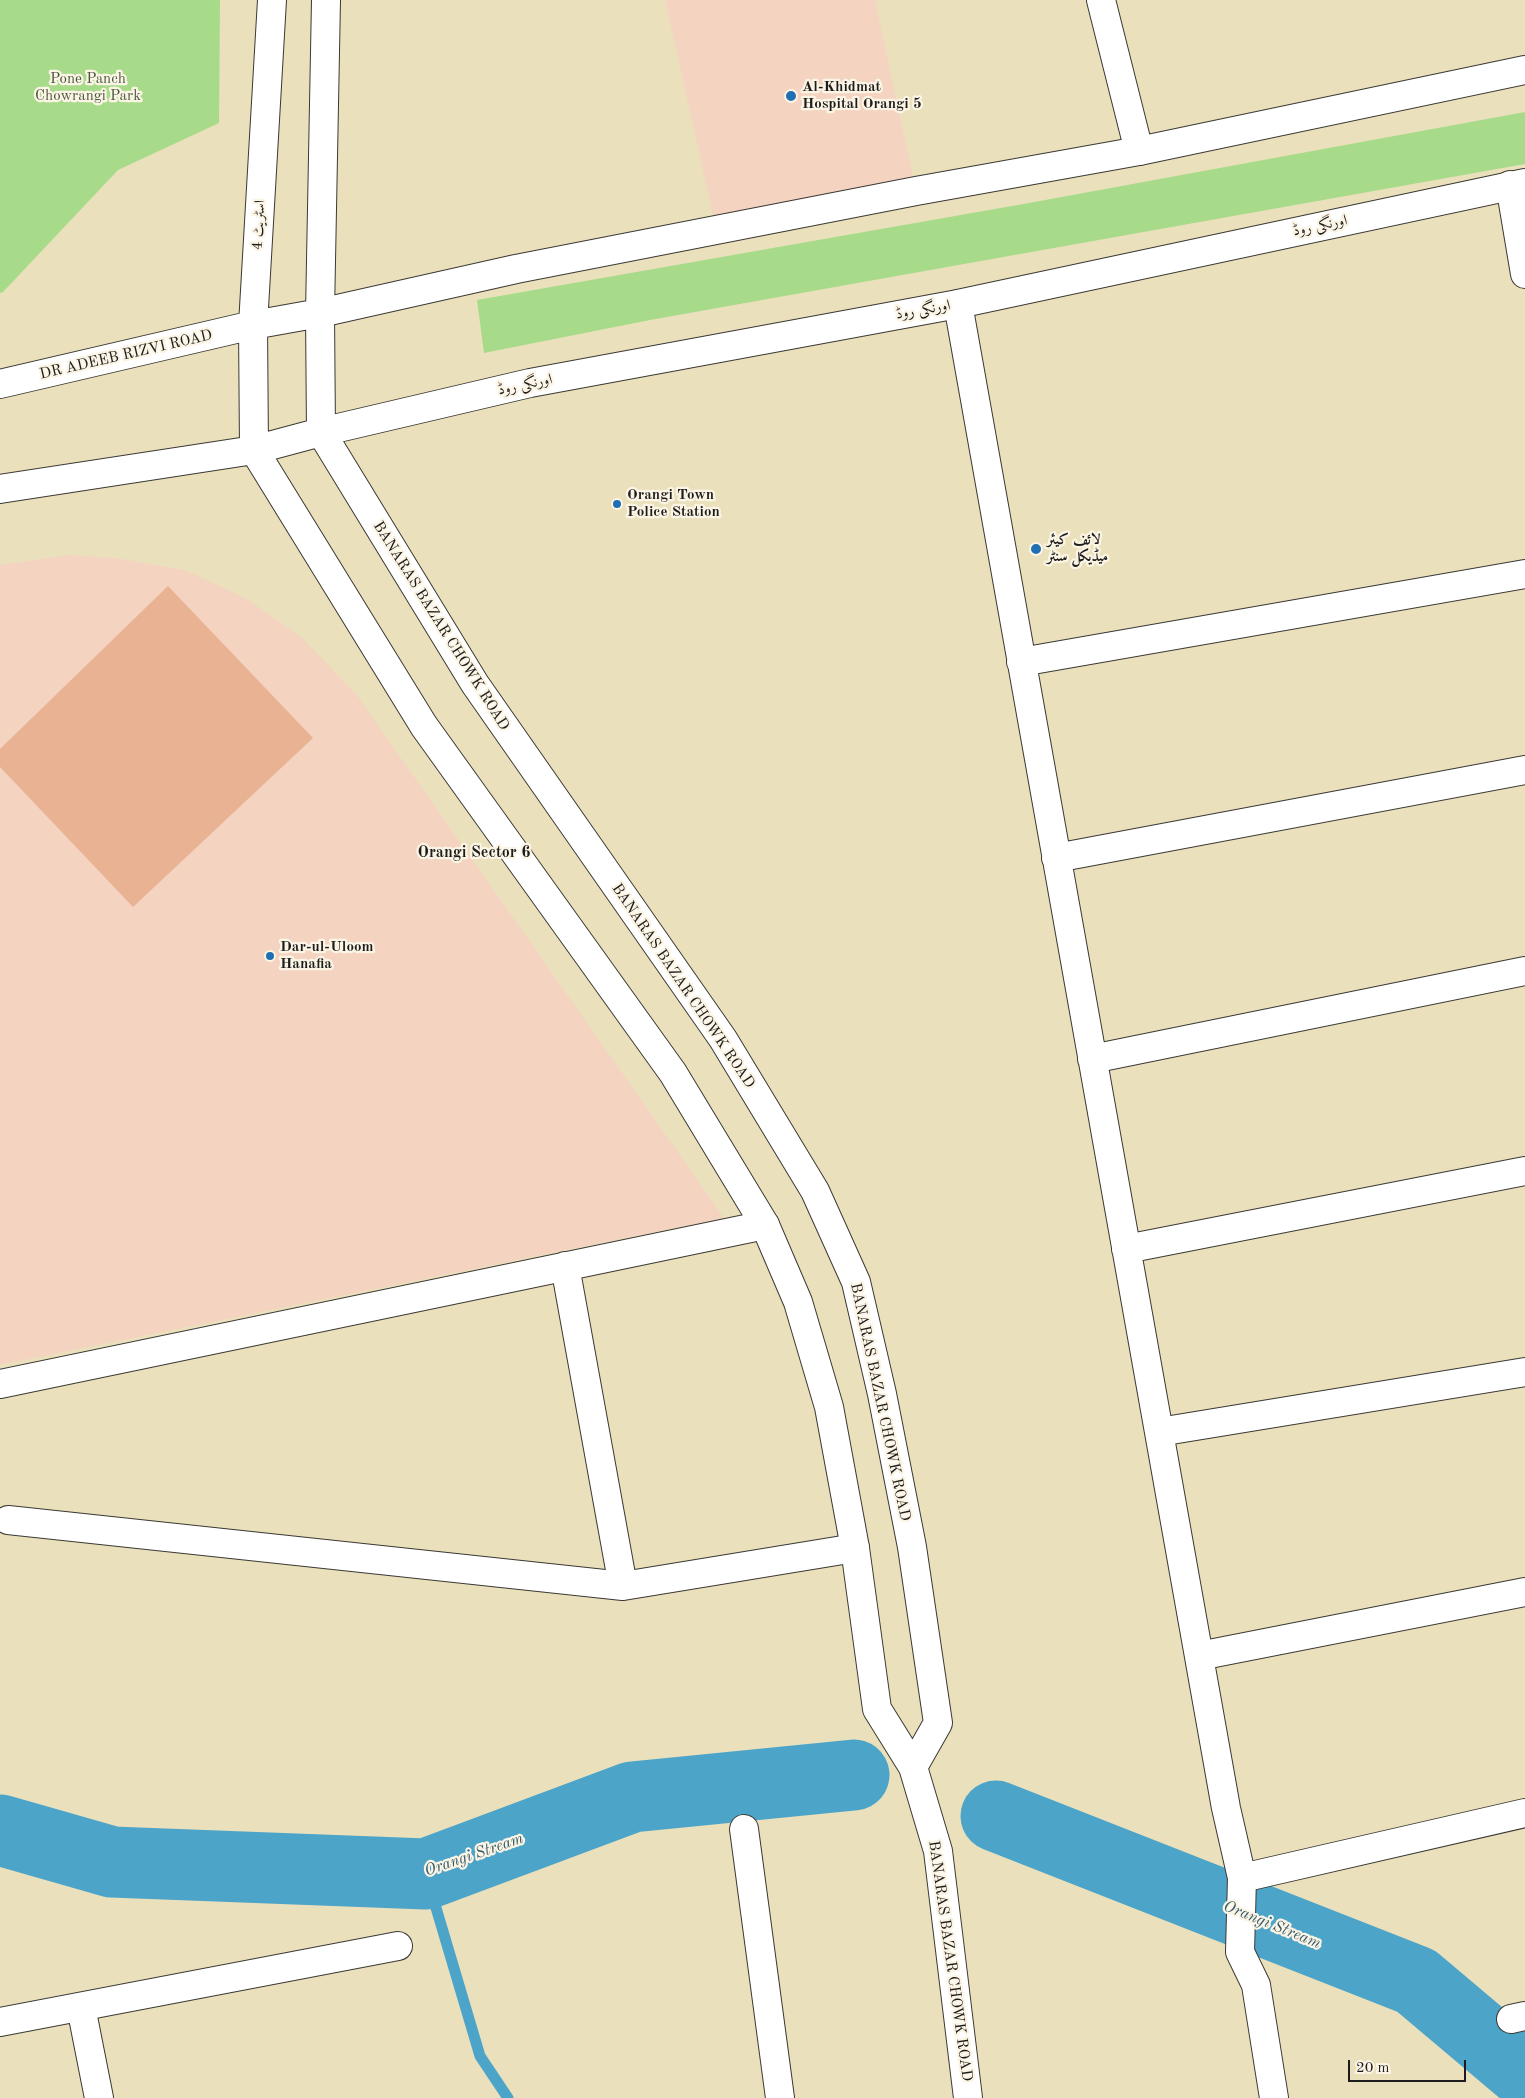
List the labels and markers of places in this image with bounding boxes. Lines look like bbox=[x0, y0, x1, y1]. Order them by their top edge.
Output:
place label: Al-Khidmat Hospital Orangi 5 bbox=[802, 78, 922, 113]
marker: Al-Khidmat Hospital Orangi 5 bbox=[784, 89, 798, 103]
place label: Orangi Town Police Station bbox=[627, 486, 720, 521]
marker: Orangi Town Police Station bbox=[611, 498, 623, 510]
place label: لائف کیئر میڈیکل سنٹر bbox=[1047, 531, 1108, 566]
marker: لائف کیئر میڈیکل سنٹر bbox=[1029, 542, 1043, 556]
place label: Dar-ul-Uloom Hanafia bbox=[280, 938, 374, 973]
marker: Dar-ul-Uloom Hanafia bbox=[264, 950, 276, 962]

